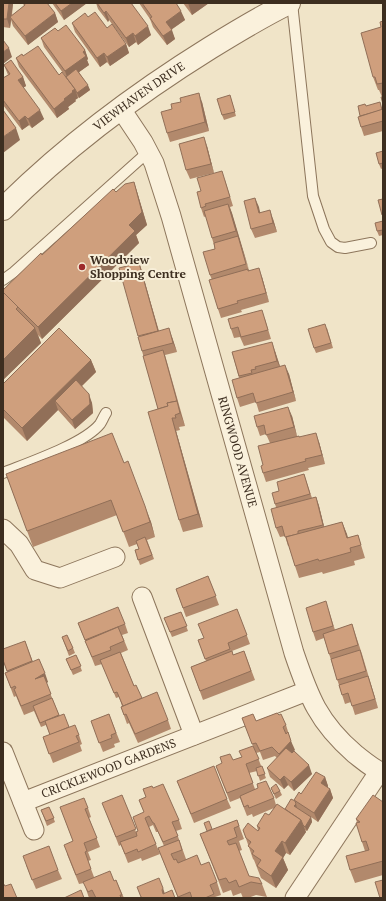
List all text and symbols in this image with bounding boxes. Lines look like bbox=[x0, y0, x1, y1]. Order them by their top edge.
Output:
street label: VIEWHAVEN DRIVE bbox=[90, 58, 187, 134]
place label: Woodview Shopping Centre bbox=[90, 252, 187, 281]
marker: Woodview Shopping Centre bbox=[77, 262, 87, 272]
street label: RINGWOOD AVENUE bbox=[215, 394, 261, 509]
street label: CRICKLEWOOD GARDENS bbox=[39, 735, 178, 801]

